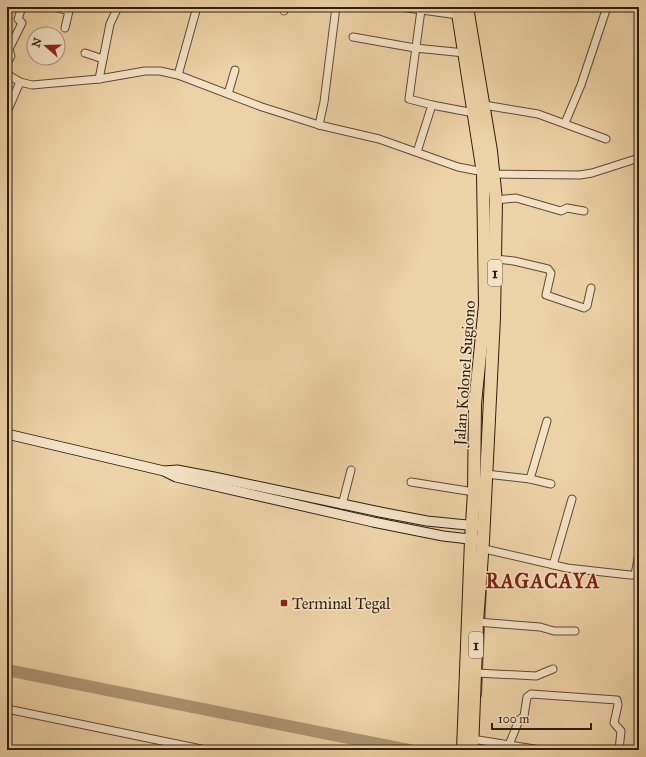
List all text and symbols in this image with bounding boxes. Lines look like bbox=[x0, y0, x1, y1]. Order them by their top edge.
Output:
north arrow bbox=[26, 26, 66, 66]
text: N bbox=[29, 36, 45, 49]
road number: 1 bbox=[488, 260, 502, 286]
street label: Jalan Kolonel Sugiono bbox=[450, 300, 480, 448]
district label: RAGACAYA bbox=[485, 569, 601, 593]
place label: Terminal Tegal bbox=[292, 594, 391, 614]
marker: Terminal Tegal bbox=[279, 598, 289, 608]
road number: 1 bbox=[469, 632, 483, 658]
scale bar bbox=[492, 705, 591, 731]
text: 100 m bbox=[498, 712, 529, 726]

